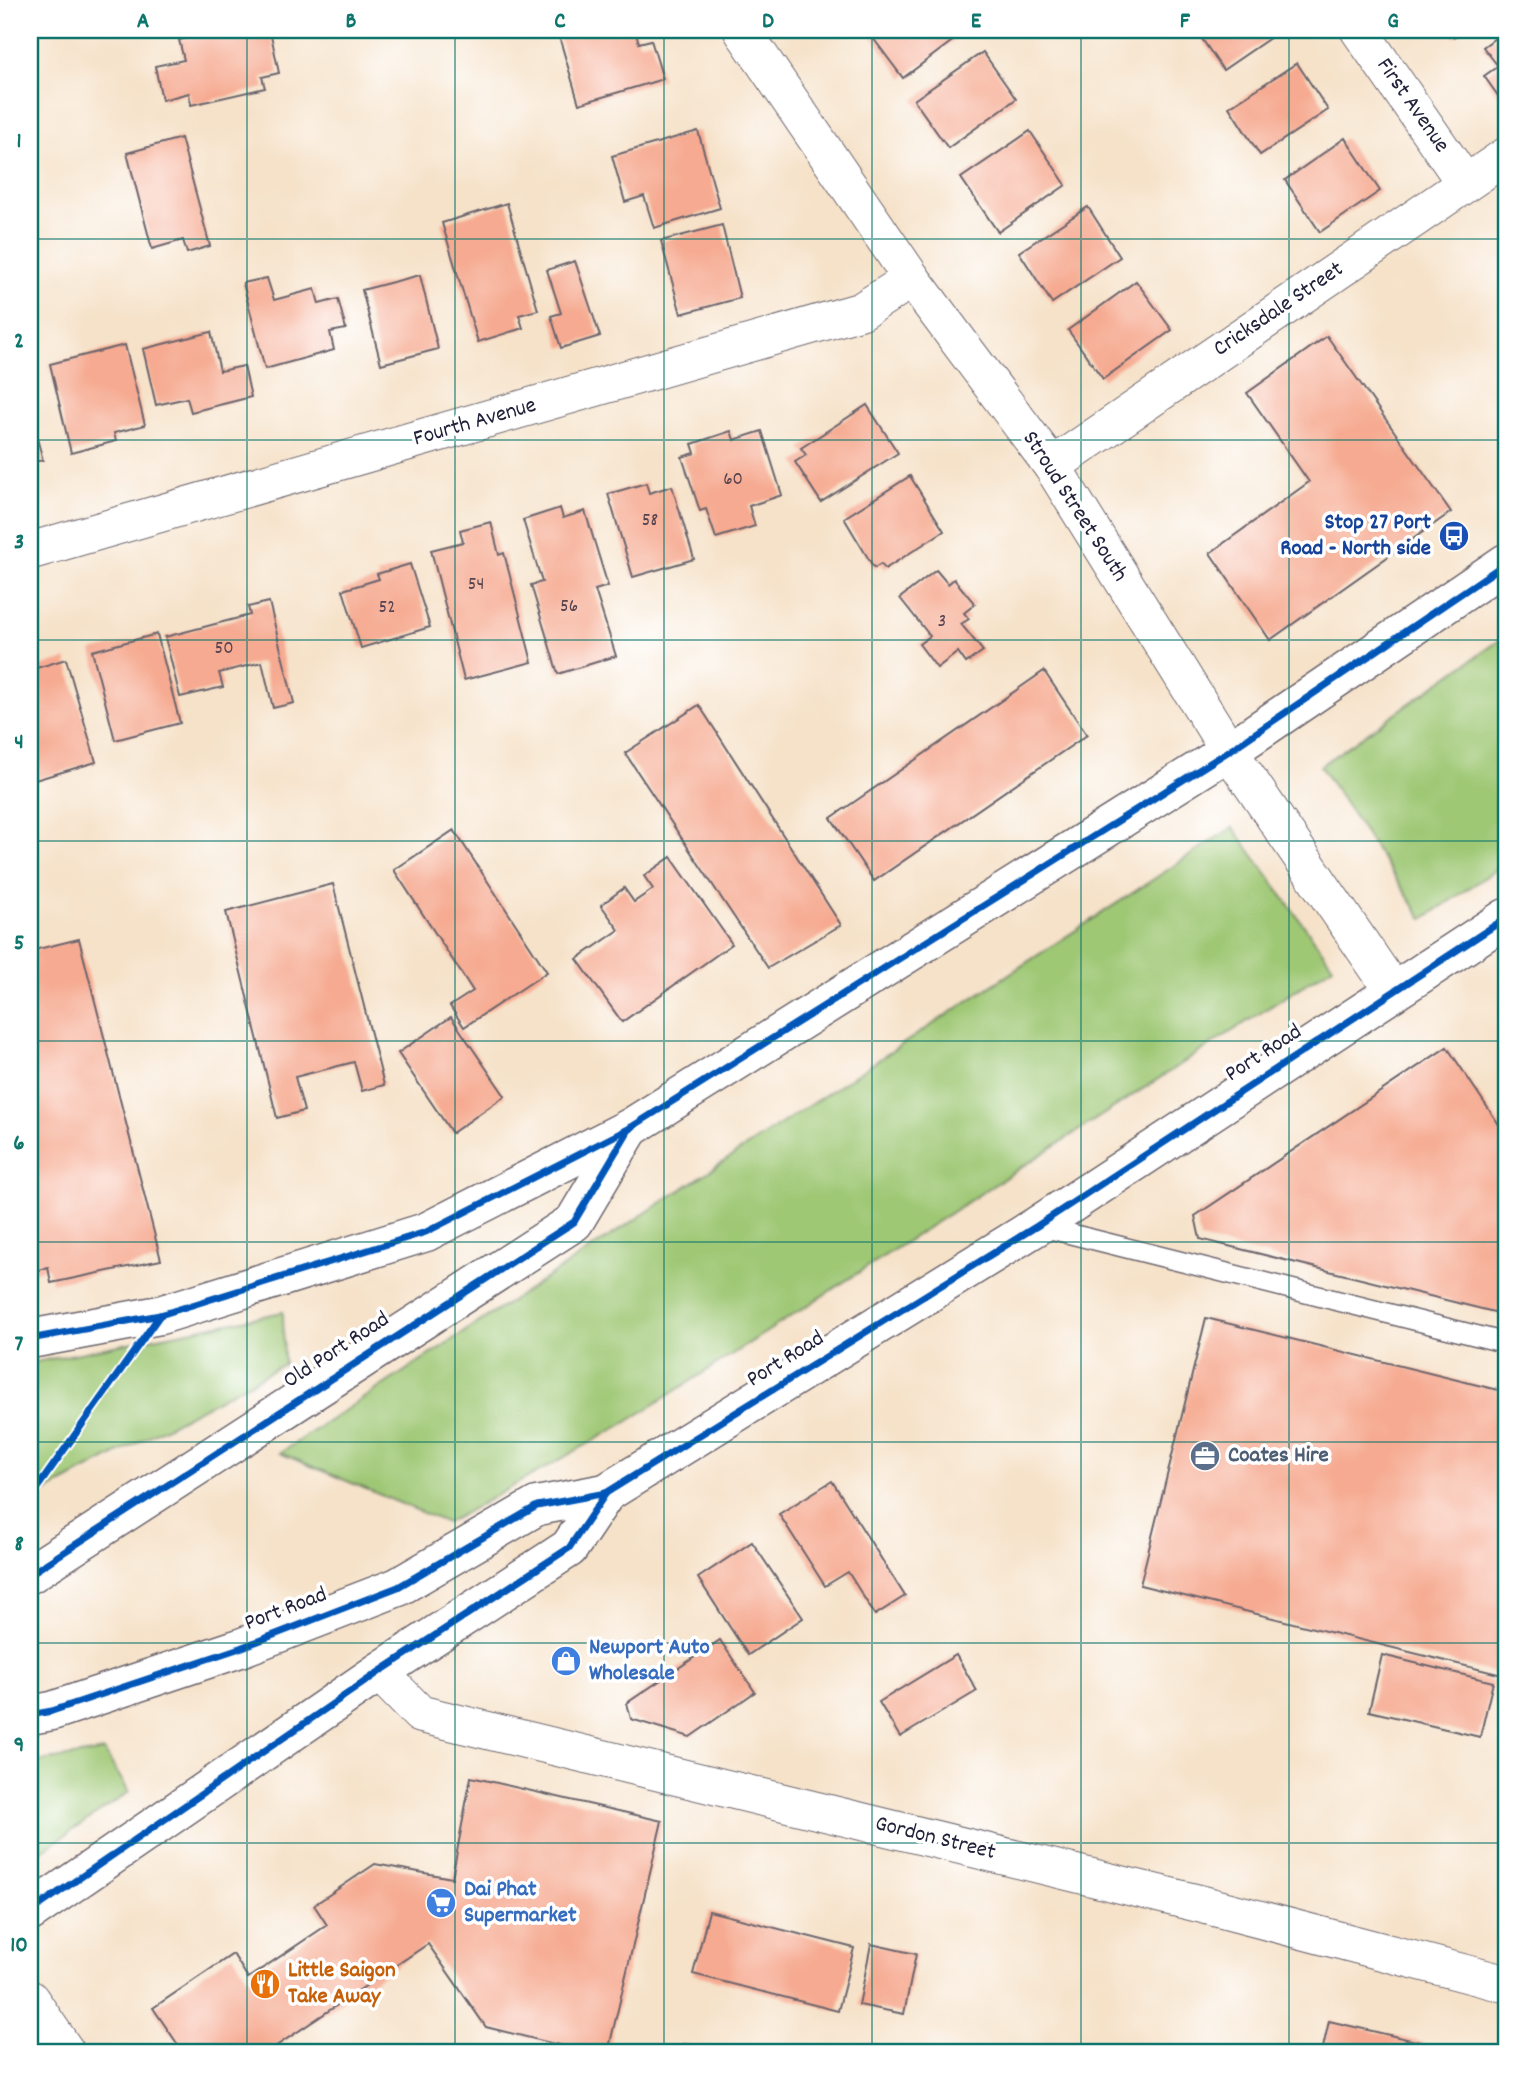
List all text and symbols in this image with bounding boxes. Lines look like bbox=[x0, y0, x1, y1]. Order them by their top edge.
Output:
text: A bbox=[137, 6, 149, 39]
text: B bbox=[346, 6, 357, 39]
text: C bbox=[554, 6, 566, 39]
text: D bbox=[762, 6, 774, 39]
text: E bbox=[971, 6, 982, 39]
text: F bbox=[1180, 6, 1191, 39]
text: G bbox=[1387, 6, 1399, 39]
street label: First Avenue bbox=[1367, 52, 1457, 160]
text: 1 bbox=[16, 126, 22, 159]
street label: Cricksdale Street bbox=[1207, 254, 1351, 366]
text: 2 bbox=[14, 326, 24, 359]
street label: Fourth Avenue bbox=[410, 390, 540, 456]
street label: Stroud Street South bbox=[1013, 425, 1135, 589]
house number: 60 bbox=[723, 467, 743, 494]
place label: Stop 27 Port Road - North side bbox=[1280, 507, 1432, 566]
house number: 58 bbox=[642, 508, 658, 535]
bus stop icon: Stop 27 Port Road - North side bbox=[1437, 519, 1471, 553]
text: 3 bbox=[14, 527, 24, 560]
house number: 54 bbox=[468, 572, 484, 599]
house number: 56 bbox=[560, 594, 578, 621]
house number: 52 bbox=[378, 595, 396, 622]
house number: 3 bbox=[938, 609, 946, 636]
house number: 50 bbox=[214, 636, 234, 663]
text: 4 bbox=[14, 727, 24, 760]
text: 5 bbox=[14, 928, 24, 961]
street label: Port Road bbox=[1219, 1017, 1309, 1091]
text: 6 bbox=[13, 1128, 25, 1161]
street label: Old Port Road bbox=[277, 1304, 397, 1398]
street label: Port Road bbox=[741, 1323, 831, 1397]
text: 7 bbox=[15, 1329, 24, 1362]
office icon: Coates Hire bbox=[1188, 1439, 1222, 1473]
place label: Coates Hire bbox=[1228, 1440, 1329, 1473]
text: 8 bbox=[14, 1529, 24, 1562]
street label: Port Road bbox=[240, 1579, 332, 1641]
place label: Newport Auto Wholesale bbox=[589, 1632, 710, 1691]
shop icon: Newport Auto Wholesale bbox=[549, 1644, 583, 1678]
text: 9 bbox=[14, 1730, 24, 1763]
street label: Gordon Street bbox=[871, 1808, 999, 1870]
place label: Dai Phat Supermarket bbox=[464, 1874, 577, 1933]
supermarket icon: Dai Phat Supermarket bbox=[424, 1886, 458, 1920]
text: 10 bbox=[10, 1930, 28, 1963]
place label: Little Saigon Take Away bbox=[288, 1955, 396, 2014]
restaurant icon: Little Saigon Take Away bbox=[248, 1967, 282, 2001]

